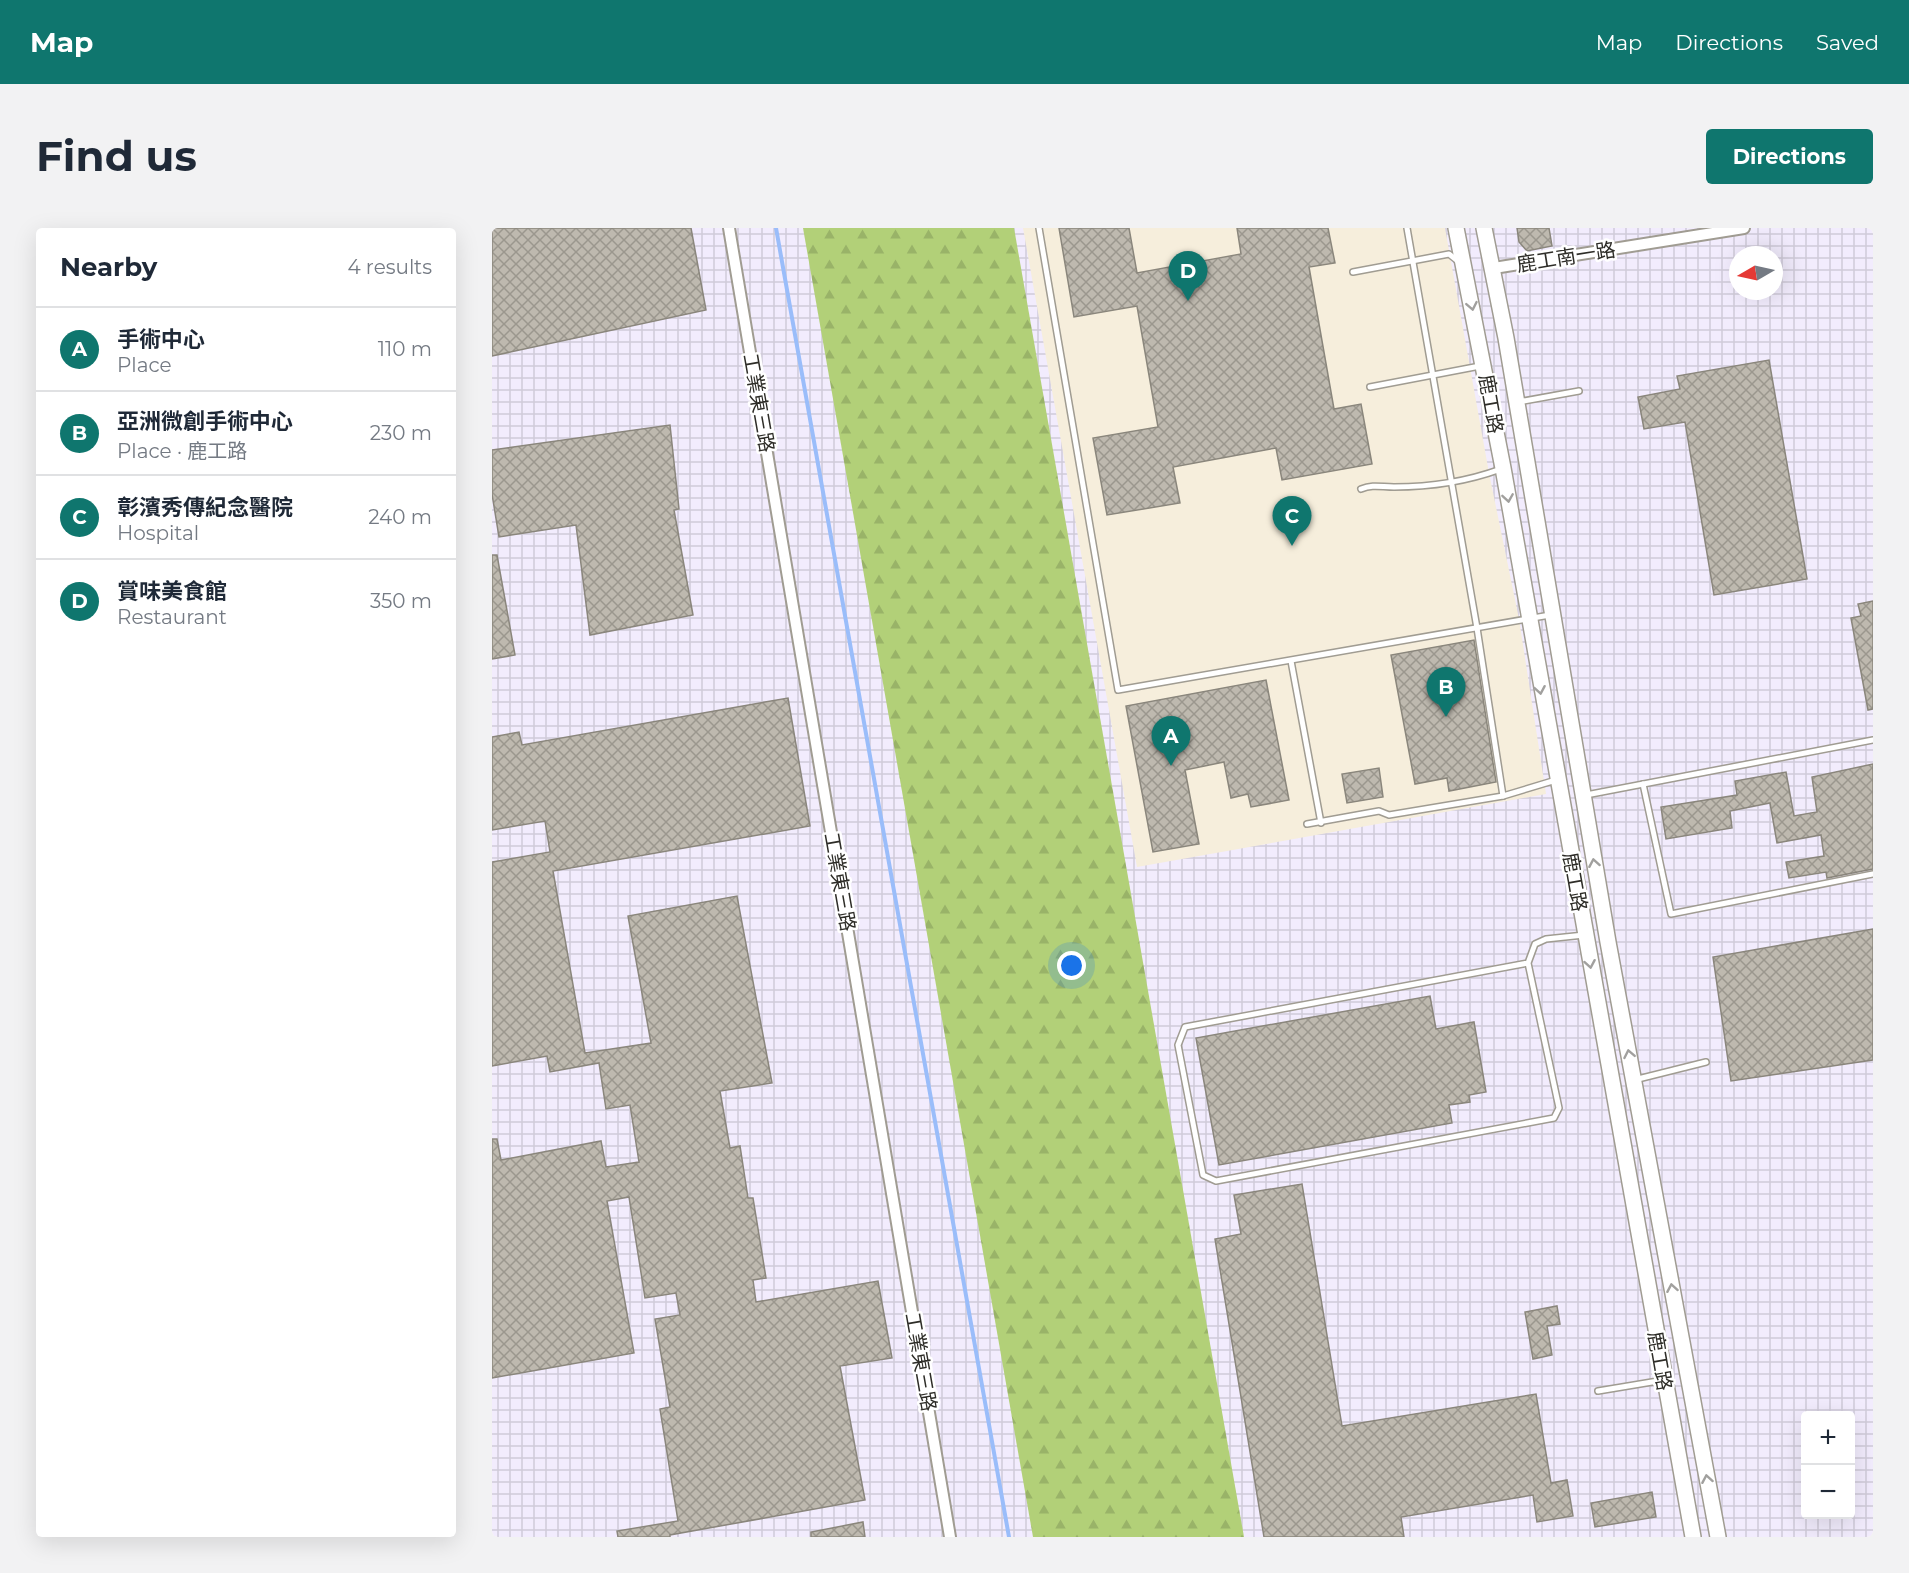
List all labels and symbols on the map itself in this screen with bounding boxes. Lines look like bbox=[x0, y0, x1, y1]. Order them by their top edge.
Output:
street label: 鹿工南一路 bbox=[1515, 237, 1617, 277]
north arrow bbox=[1729, 246, 1783, 300]
pin: D bbox=[1168, 251, 1208, 301]
one-way arrow bbox=[1465, 300, 1478, 310]
street label: 工業東三路 bbox=[738, 352, 780, 454]
street label: 鹿工路 bbox=[1474, 372, 1508, 436]
one-way arrow bbox=[1501, 493, 1513, 502]
pin: C bbox=[1272, 496, 1312, 546]
pin: B bbox=[1426, 668, 1466, 717]
one-way arrow bbox=[1534, 685, 1546, 694]
pin: A bbox=[1152, 716, 1190, 766]
street label: 工業東三路 bbox=[819, 831, 861, 933]
street label: 鹿工路 bbox=[1558, 850, 1592, 914]
one-way arrow bbox=[1589, 858, 1601, 867]
your location bbox=[1057, 951, 1086, 980]
one-way arrow bbox=[1583, 960, 1595, 969]
one-way arrow bbox=[1623, 1050, 1636, 1060]
one-way arrow bbox=[1666, 1283, 1679, 1293]
street label: 工業東三路 bbox=[900, 1311, 942, 1413]
street label: 鹿工路 bbox=[1643, 1329, 1677, 1393]
one-way arrow bbox=[1701, 1475, 1714, 1485]

